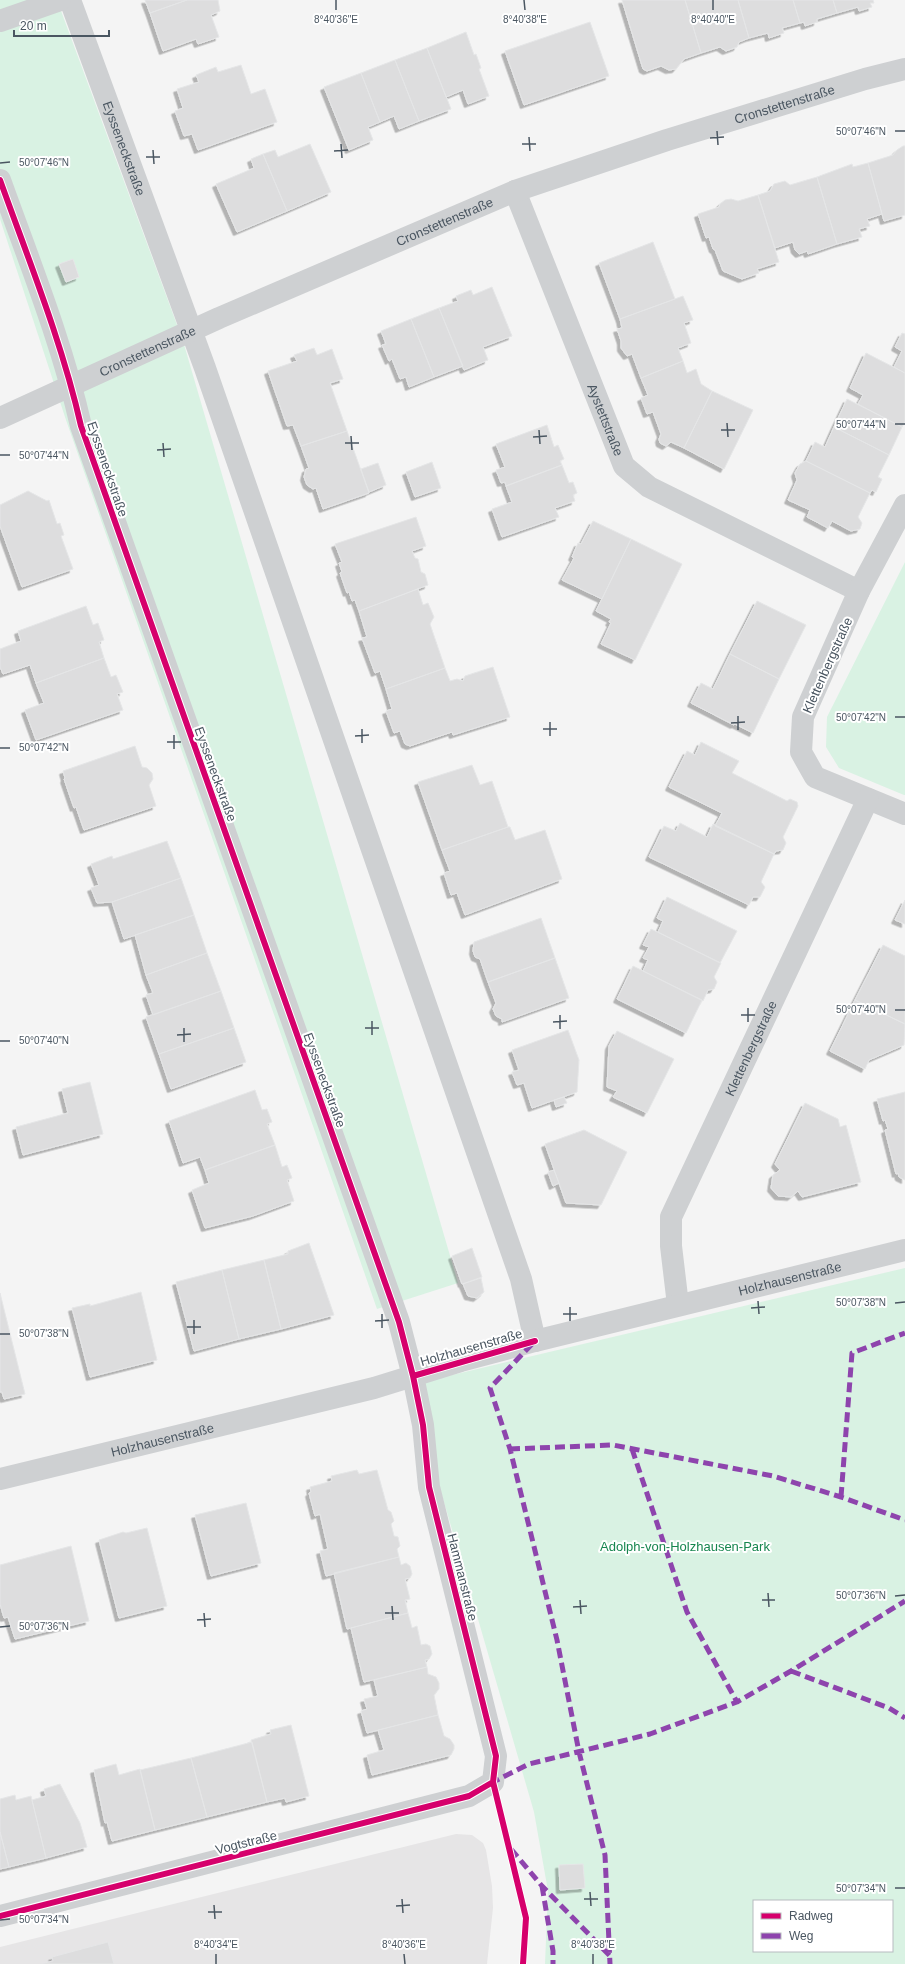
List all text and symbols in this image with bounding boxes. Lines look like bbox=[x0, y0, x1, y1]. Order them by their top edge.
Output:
scale bar bbox=[14, 12, 109, 38]
text: 8°40'36"E bbox=[314, 14, 358, 25]
text: 8°40'38"E bbox=[503, 14, 547, 25]
text: 8°40'40"E bbox=[691, 14, 735, 25]
text: 20 m bbox=[20, 19, 47, 33]
street label: Cronstettenstraße bbox=[733, 82, 837, 127]
street label: Eysseneckstraße bbox=[100, 99, 148, 198]
text: 50°07'46"N bbox=[836, 126, 886, 137]
text: 50°07'46"N bbox=[19, 157, 69, 168]
street label: Cronstettenstraße bbox=[394, 194, 495, 249]
street label: Cronstettenstraße bbox=[97, 323, 198, 380]
street label: Aystettstraße bbox=[584, 382, 626, 458]
text: 50°07'44"N bbox=[836, 419, 886, 430]
street label: Eysseneckstraße bbox=[84, 420, 131, 519]
text: 50°07'44"N bbox=[19, 450, 69, 461]
street label: Klettenbergstraße bbox=[800, 615, 855, 715]
text: 50°07'42"N bbox=[836, 712, 886, 723]
street label: Eysseneckstraße bbox=[191, 725, 240, 824]
text: 50°07'42"N bbox=[19, 742, 69, 753]
street label: Klettenbergstraße bbox=[722, 998, 780, 1098]
text: 50°07'40"N bbox=[836, 1004, 886, 1015]
street label: Eysseneckstraße bbox=[300, 1031, 349, 1130]
text: 50°07'40"N bbox=[19, 1035, 69, 1046]
street label: Holzhausenstraße bbox=[737, 1259, 843, 1299]
text: 50°07'38"N bbox=[836, 1297, 886, 1308]
street label: Holzhausenstraße bbox=[418, 1326, 524, 1369]
text: 50°07'38"N bbox=[19, 1328, 69, 1339]
street label: Holzhausenstraße bbox=[109, 1420, 215, 1460]
street label: Hammanstraße bbox=[444, 1532, 481, 1622]
park label: Adolph-von-Holzhausen-Park bbox=[600, 1539, 770, 1554]
text: 50°07'36"N bbox=[836, 1590, 886, 1601]
text: 50°07'36"N bbox=[19, 1621, 69, 1632]
street label: Vogtstraße bbox=[214, 1828, 278, 1857]
text: 50°07'34"N bbox=[836, 1883, 886, 1894]
legend bbox=[753, 1900, 893, 1952]
text: Radweg bbox=[789, 1909, 833, 1923]
text: 50°07'34"N bbox=[19, 1914, 69, 1925]
text: Weg bbox=[789, 1929, 813, 1943]
text: 8°40'34"E bbox=[194, 1939, 238, 1950]
text: 8°40'36"E bbox=[382, 1939, 426, 1950]
text: 8°40'38"E bbox=[571, 1939, 615, 1950]

